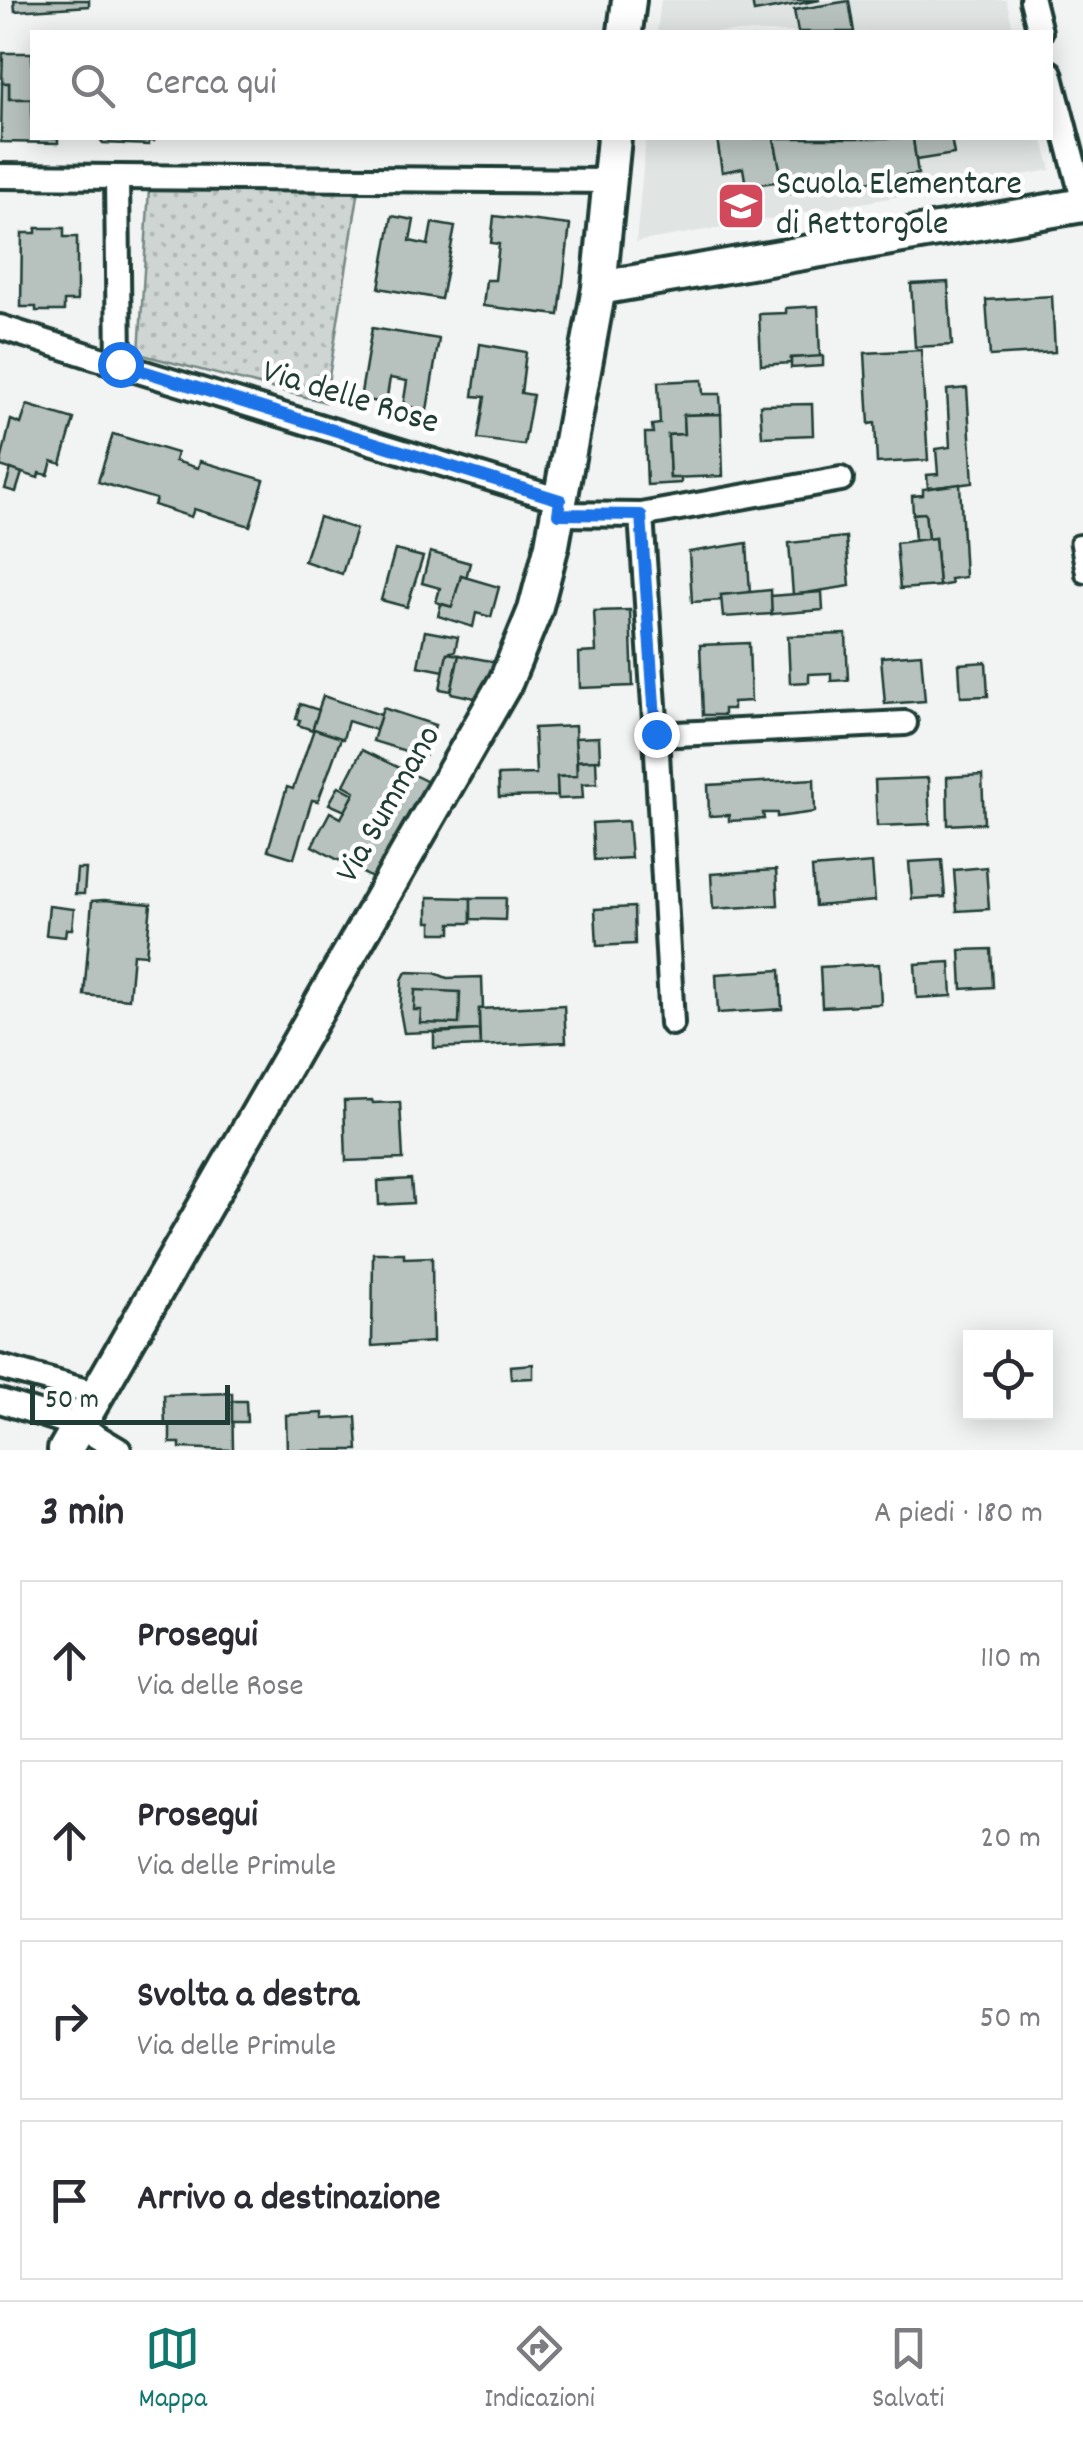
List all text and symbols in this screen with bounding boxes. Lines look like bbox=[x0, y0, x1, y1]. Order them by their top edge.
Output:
search box bbox=[30, 30, 1053, 140]
icon: search bbox=[65, 58, 120, 113]
text: Cerca qui bbox=[145, 58, 277, 113]
place label: Scuola Elementare di Rettorgole bbox=[776, 161, 1022, 251]
school or university icon: Scuola Elementare di Rettorgole bbox=[715, 180, 767, 232]
route start bbox=[98, 342, 144, 388]
street label: Via delle Rose bbox=[256, 348, 444, 450]
route end bbox=[634, 712, 680, 758]
street label: Via Summano bbox=[325, 717, 455, 893]
map controls bbox=[963, 1330, 1053, 1420]
button: locate bbox=[963, 1330, 1053, 1420]
scale bar bbox=[30, 1380, 230, 1424]
text: 50 m bbox=[45, 1382, 99, 1422]
text: 3 min bbox=[40, 1485, 124, 1545]
text: A piedi · 180 m bbox=[874, 1492, 1043, 1538]
text: Prosegui bbox=[137, 1610, 258, 1665]
icon: ahead bbox=[42, 1633, 97, 1688]
text: 110 m bbox=[980, 1637, 1041, 1683]
text: Via delle Rose bbox=[137, 1665, 304, 1711]
text: Prosegui bbox=[137, 1790, 258, 1845]
icon: ahead bbox=[42, 1813, 97, 1868]
text: 20 m bbox=[980, 1817, 1041, 1863]
text: Via delle Primule bbox=[137, 1845, 336, 1891]
text: Svolta a destra bbox=[137, 1970, 359, 2025]
icon: right bbox=[42, 1993, 97, 2048]
text: 50 m bbox=[979, 1997, 1041, 2043]
text: Via delle Primule bbox=[137, 2025, 336, 2071]
icon: arrive bbox=[42, 2173, 97, 2228]
text: Arrivo a destinazione bbox=[137, 2173, 440, 2228]
tab: Mappa bbox=[139, 2321, 207, 2421]
tab: Indicazioni bbox=[484, 2321, 595, 2421]
tab: Salvati bbox=[872, 2321, 944, 2421]

